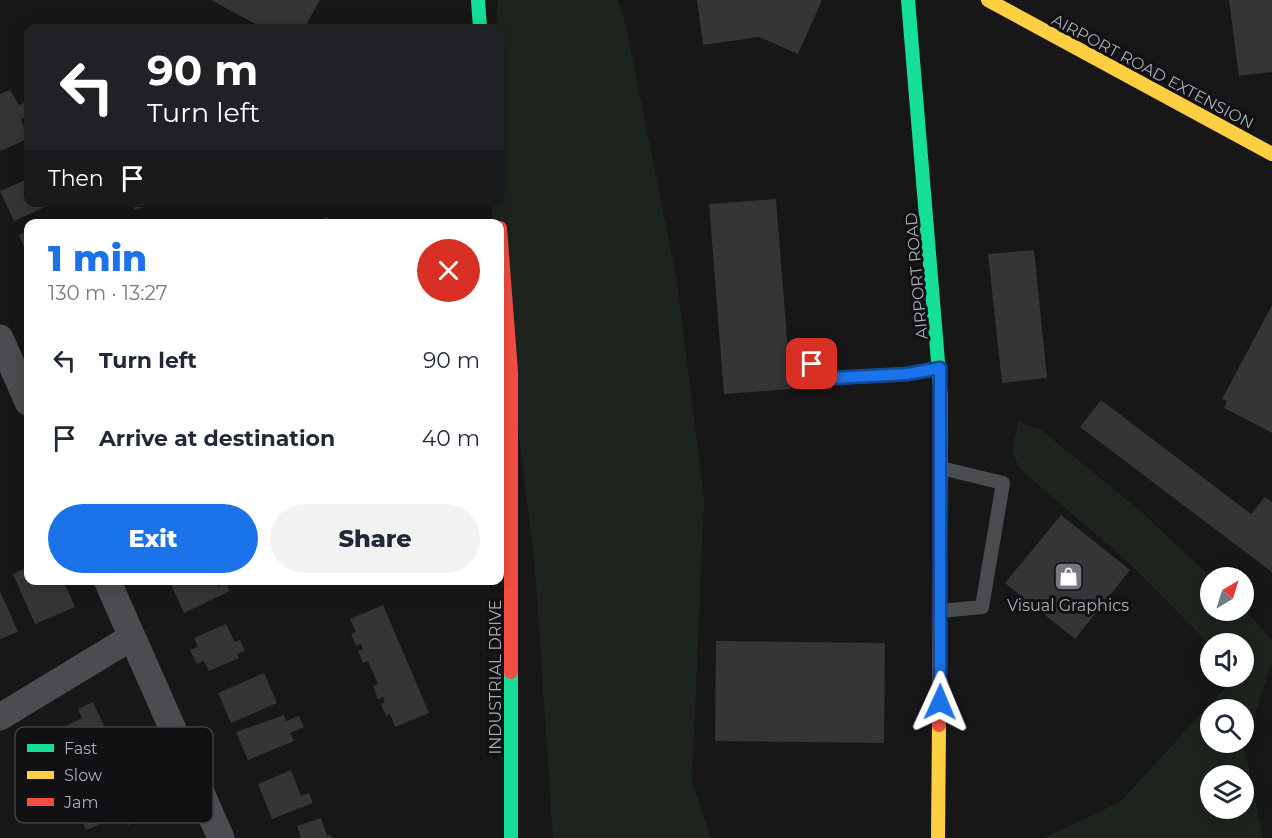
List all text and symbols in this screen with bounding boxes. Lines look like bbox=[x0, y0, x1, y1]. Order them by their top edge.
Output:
street label: AIRPORT ROAD EXTENSION bbox=[1049, 10, 1257, 133]
text: 90 m bbox=[147, 44, 258, 96]
icon: left bbox=[48, 48, 126, 126]
text: Turn left bbox=[147, 96, 260, 129]
icon: arrive bbox=[116, 162, 149, 195]
text: Then bbox=[48, 165, 104, 192]
street label: AIRPORT ROAD bbox=[901, 212, 932, 340]
text: 1 min bbox=[48, 236, 147, 280]
button: close bbox=[417, 239, 480, 302]
text: 130 m · 13:27 bbox=[48, 281, 168, 305]
pin bbox=[786, 338, 837, 389]
icon: left bbox=[48, 344, 81, 377]
text: Turn left bbox=[99, 347, 197, 374]
text: 90 m bbox=[423, 347, 480, 374]
icon: arrive bbox=[795, 347, 828, 380]
icon: arrive bbox=[48, 422, 81, 455]
text: Arrive at destination bbox=[99, 425, 335, 452]
text: 40 m bbox=[422, 425, 480, 452]
button: Exit bbox=[48, 504, 258, 573]
button: Share bbox=[270, 504, 480, 573]
shop icon: Visual Graphics bbox=[1052, 561, 1084, 593]
north arrow bbox=[1200, 567, 1254, 621]
map controls bbox=[1200, 567, 1254, 819]
place label: Visual Graphics bbox=[1007, 596, 1129, 615]
street label: INDUSTRIAL DRIVE bbox=[486, 599, 505, 755]
button: sound bbox=[1200, 633, 1254, 687]
position arrow bbox=[908, 670, 972, 734]
button: search bbox=[1200, 699, 1254, 753]
legend bbox=[15, 727, 213, 823]
text: Fast bbox=[64, 739, 98, 758]
button: layers bbox=[1200, 765, 1254, 819]
text: Slow bbox=[64, 766, 102, 785]
text: Jam bbox=[63, 793, 98, 812]

